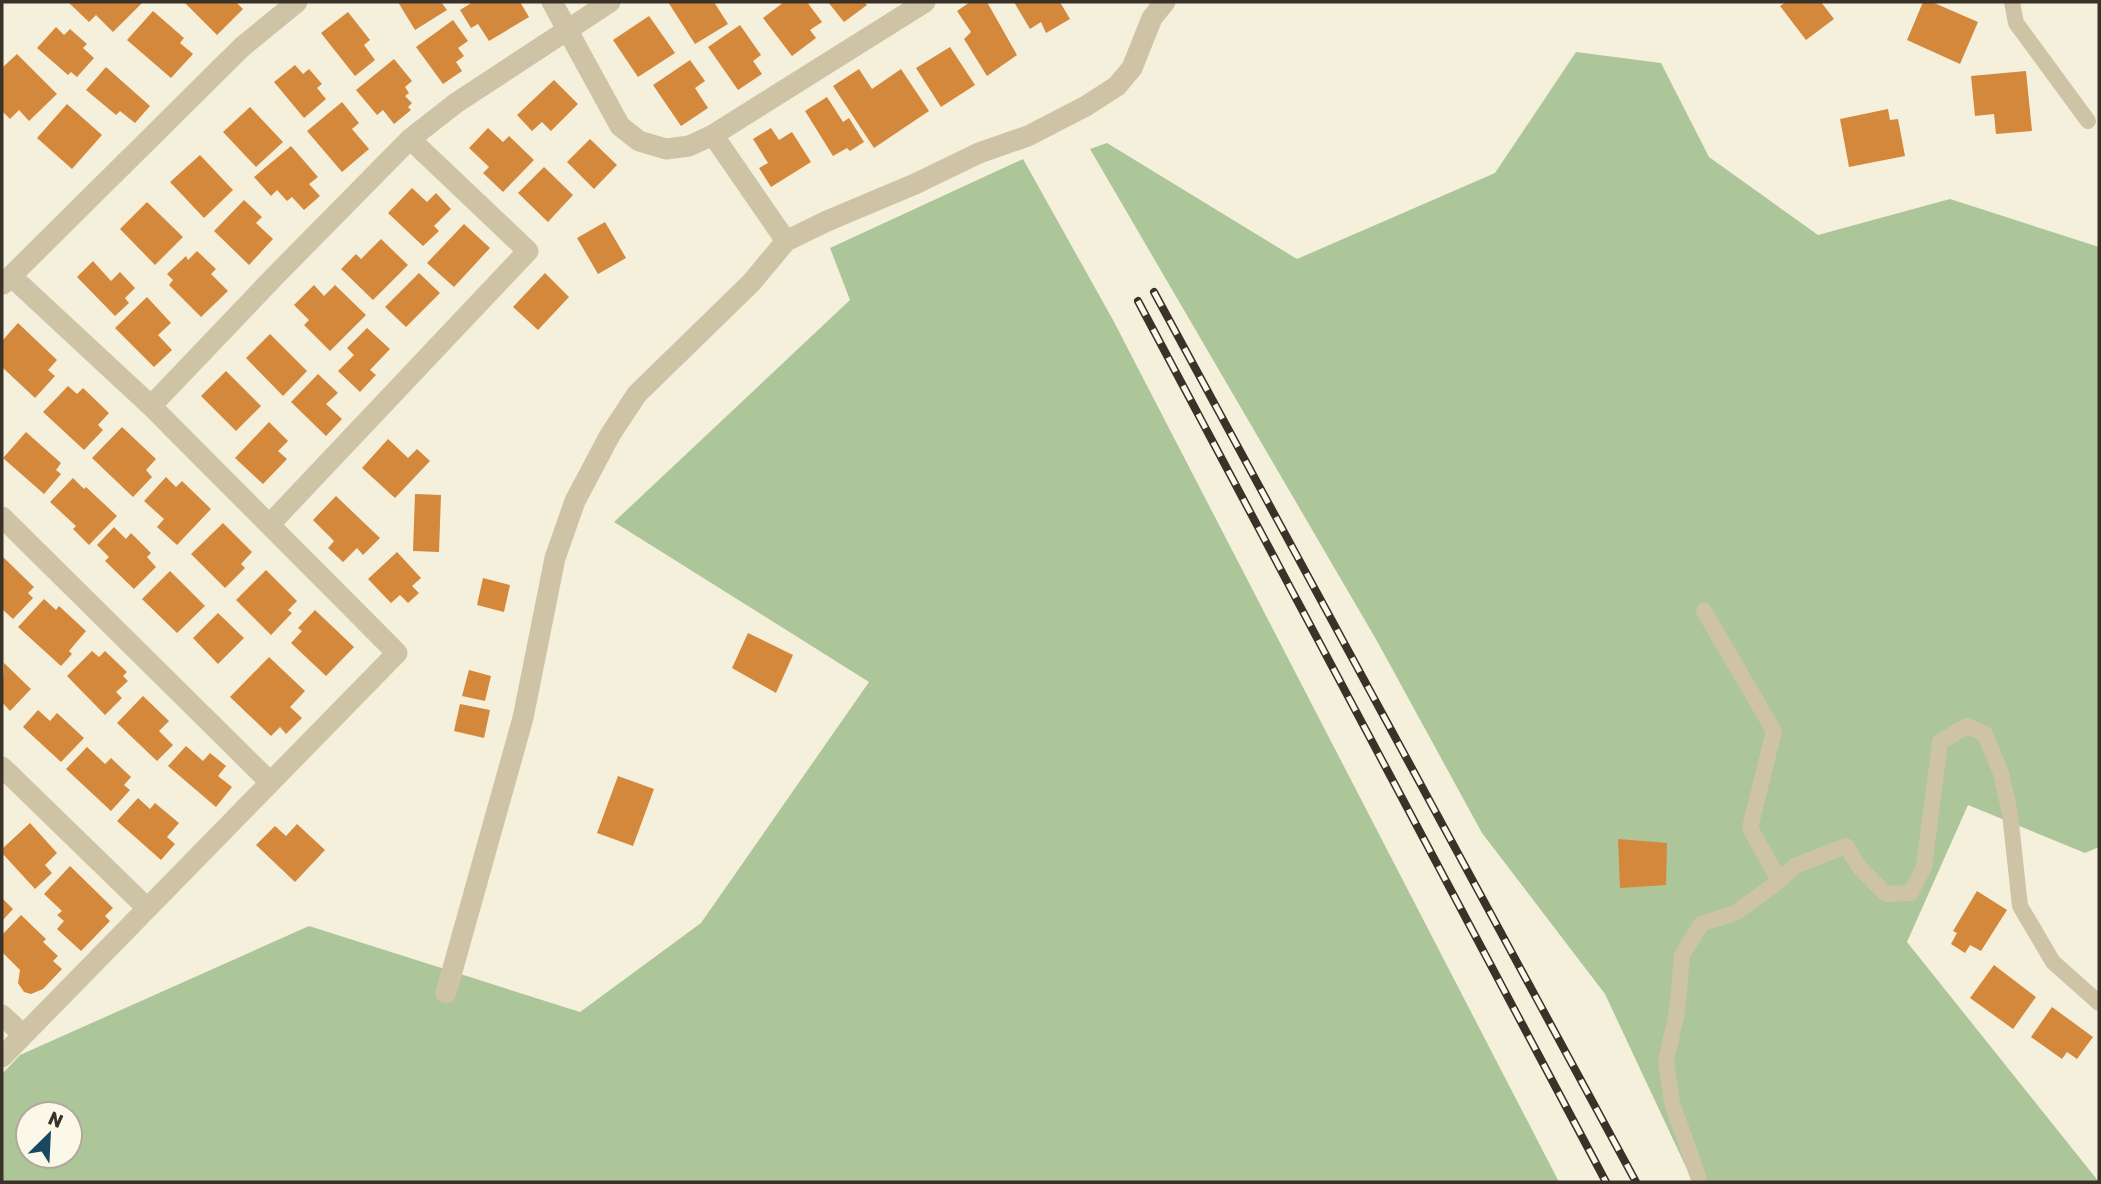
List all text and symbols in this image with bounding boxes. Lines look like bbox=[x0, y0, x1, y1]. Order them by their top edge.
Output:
north arrow bbox=[14, 1100, 84, 1170]
text: N bbox=[45, 1107, 67, 1133]

